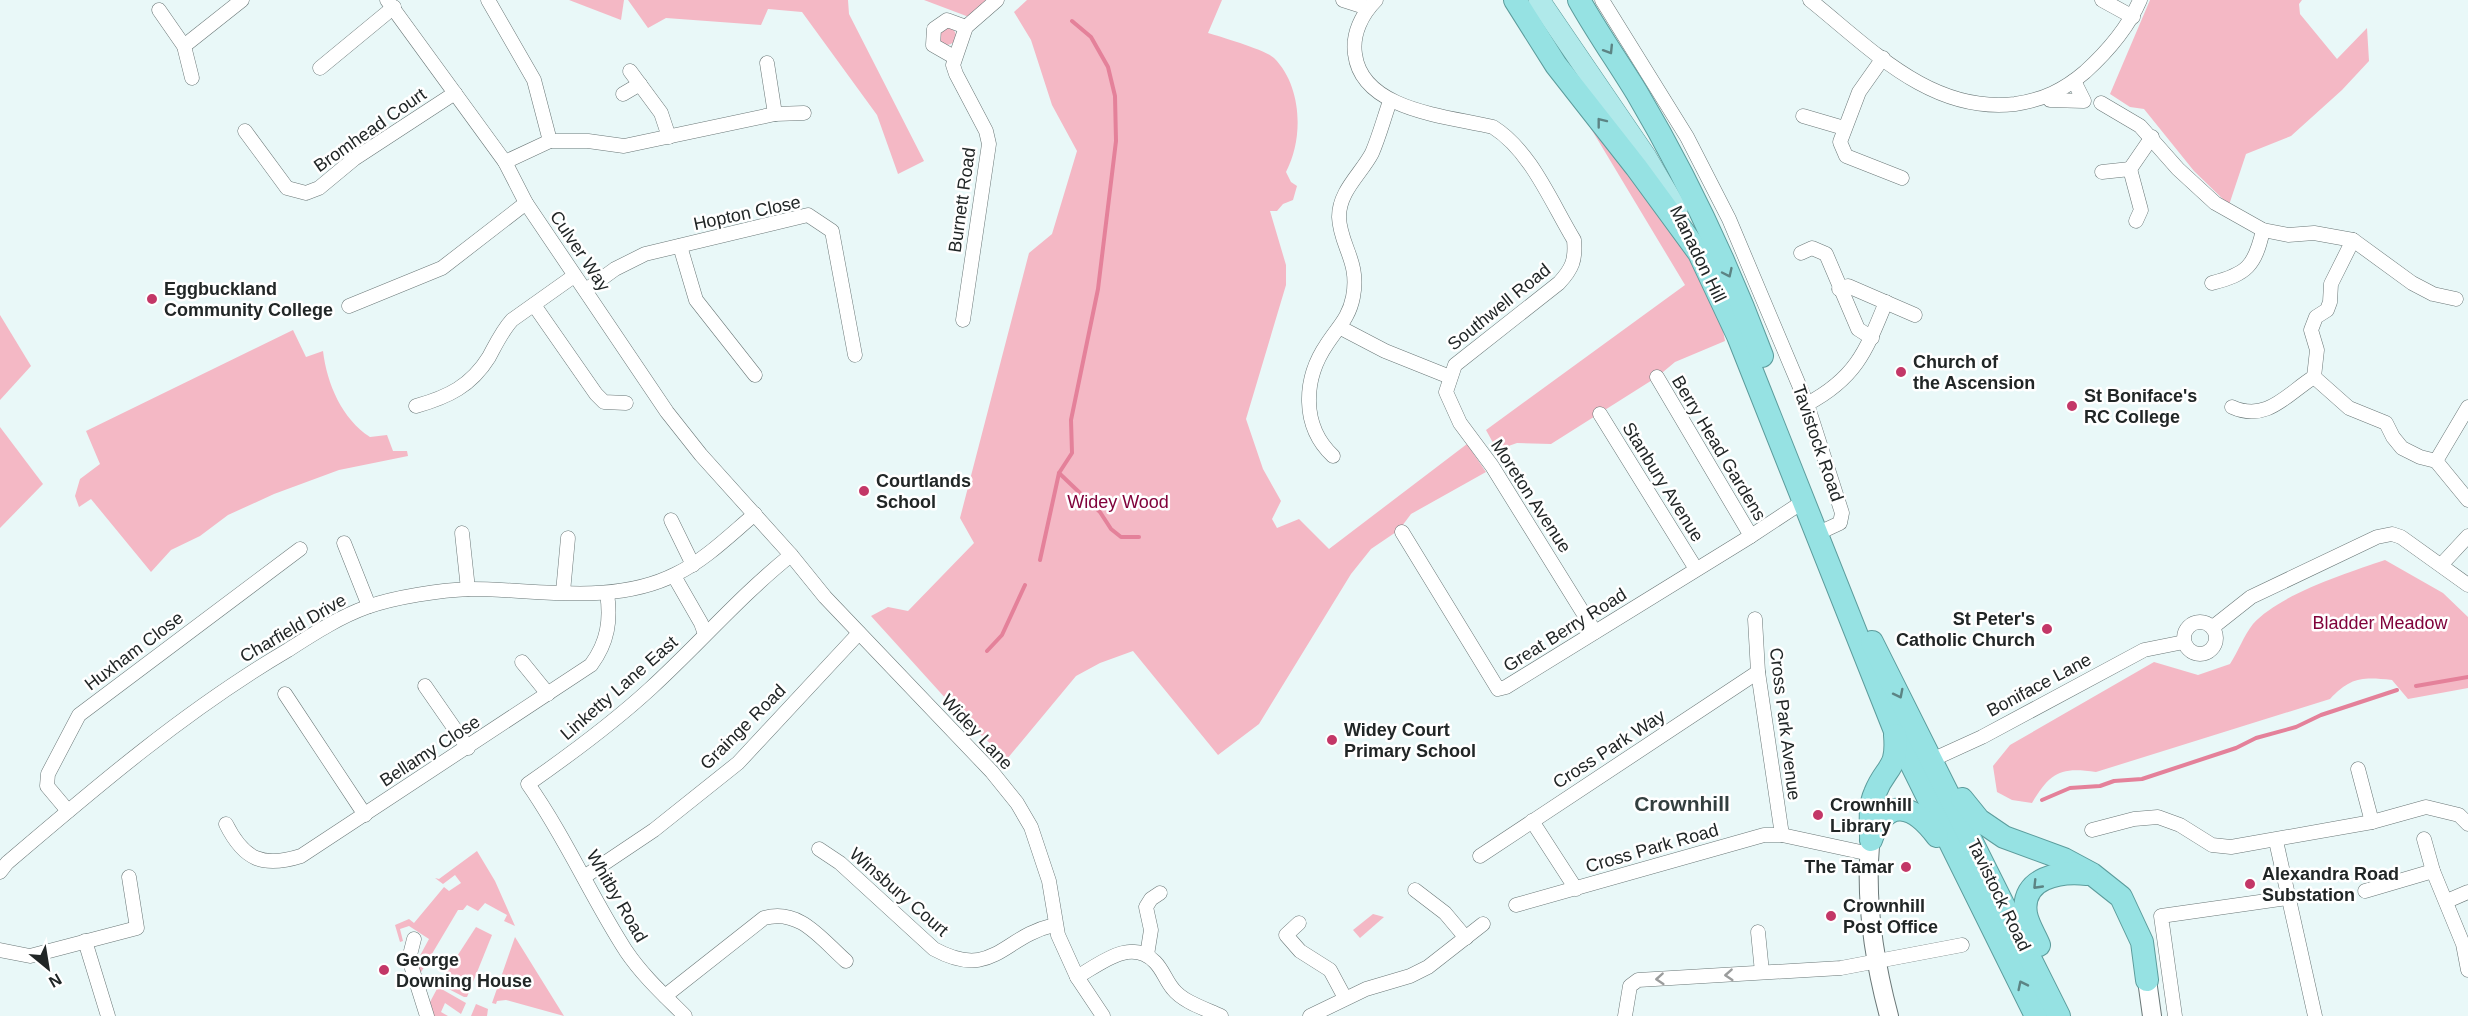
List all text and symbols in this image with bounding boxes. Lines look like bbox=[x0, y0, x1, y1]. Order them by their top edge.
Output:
one-way arrow bbox=[1602, 44, 1614, 54]
street label: Bromhead Court bbox=[310, 84, 430, 176]
one-way arrow bbox=[1597, 118, 1608, 129]
street label: Burnett Road bbox=[945, 146, 979, 254]
street label: Hopton Close bbox=[692, 192, 802, 234]
street label: Manadon Hill bbox=[1666, 202, 1730, 306]
street label: Culver Way bbox=[546, 207, 614, 295]
street label: Southwell Road bbox=[1444, 260, 1554, 354]
one-way arrow bbox=[1721, 266, 1733, 277]
place label: Eggbuckland Community College bbox=[164, 279, 333, 320]
marker: Eggbuckland Community College bbox=[145, 292, 159, 306]
place label: Church of the Ascension bbox=[1913, 352, 2035, 393]
marker: Church of the Ascension bbox=[1894, 365, 1908, 379]
street label: Berry Head Gardens bbox=[1668, 372, 1770, 524]
street label: Tavistock Road bbox=[1789, 382, 1847, 504]
place label: St Boniface's RC College bbox=[2084, 386, 2197, 427]
marker: St Boniface's RC College bbox=[2065, 399, 2079, 413]
street label: Stanbury Avenue bbox=[1618, 419, 1708, 545]
street label: Moreton Avenue bbox=[1487, 436, 1575, 556]
place label: Courtlands School bbox=[876, 471, 971, 512]
marker: Courtlands School bbox=[857, 484, 871, 498]
park label: Widey Wood bbox=[1067, 492, 1169, 512]
street label: Great Berry Road bbox=[1500, 584, 1630, 676]
street label: Charfield Drive bbox=[236, 590, 350, 666]
street label: Huxham Close bbox=[81, 607, 187, 695]
place label: St Peter's Catholic Church bbox=[1896, 609, 2035, 650]
park label: Bladder Meadow bbox=[2312, 613, 2449, 633]
marker: St Peter's Catholic Church bbox=[2040, 622, 2054, 636]
street label: Linketty Lane East bbox=[557, 632, 681, 744]
street label: Cross Park Avenue bbox=[1766, 646, 1804, 802]
street label: Boniface Lane bbox=[1983, 649, 2095, 721]
street label: Grainge Road bbox=[696, 680, 790, 774]
one-way arrow bbox=[1891, 687, 1903, 698]
street label: Widey Lane bbox=[937, 690, 1017, 774]
street label: Cross Park Way bbox=[1549, 705, 1669, 793]
street label: Bellamy Close bbox=[376, 711, 484, 791]
place label: Widey Court Primary School bbox=[1344, 720, 1476, 761]
marker: Widey Court Primary School bbox=[1325, 733, 1339, 747]
district label: Crownhill bbox=[1634, 792, 1730, 815]
place label: Crownhill Library bbox=[1830, 795, 1912, 836]
marker: Crownhill Library bbox=[1811, 808, 1825, 822]
street label: Cross Park Road bbox=[1583, 819, 1721, 877]
street label: Tavistock Road bbox=[1963, 836, 2035, 954]
street label: Winsbury Court bbox=[846, 844, 952, 940]
street label: Whitby Road bbox=[583, 846, 651, 946]
place label: The Tamar bbox=[1804, 857, 1894, 877]
marker: The Tamar bbox=[1899, 860, 1913, 874]
place label: Alexandra Road Substation bbox=[2262, 864, 2399, 905]
marker: Alexandra Road Substation bbox=[2243, 877, 2257, 891]
one-way arrow bbox=[2034, 878, 2045, 889]
place label: Crownhill Post Office bbox=[1843, 896, 1938, 937]
marker: Crownhill Post Office bbox=[1824, 909, 1838, 923]
north arrow bbox=[18, 938, 78, 998]
place label: George Downing House bbox=[396, 950, 532, 991]
marker: George Downing House bbox=[377, 963, 391, 977]
one-way arrow bbox=[1724, 968, 1733, 981]
text: N bbox=[46, 970, 65, 991]
one-way arrow bbox=[1655, 972, 1664, 985]
one-way arrow bbox=[2018, 980, 2029, 991]

